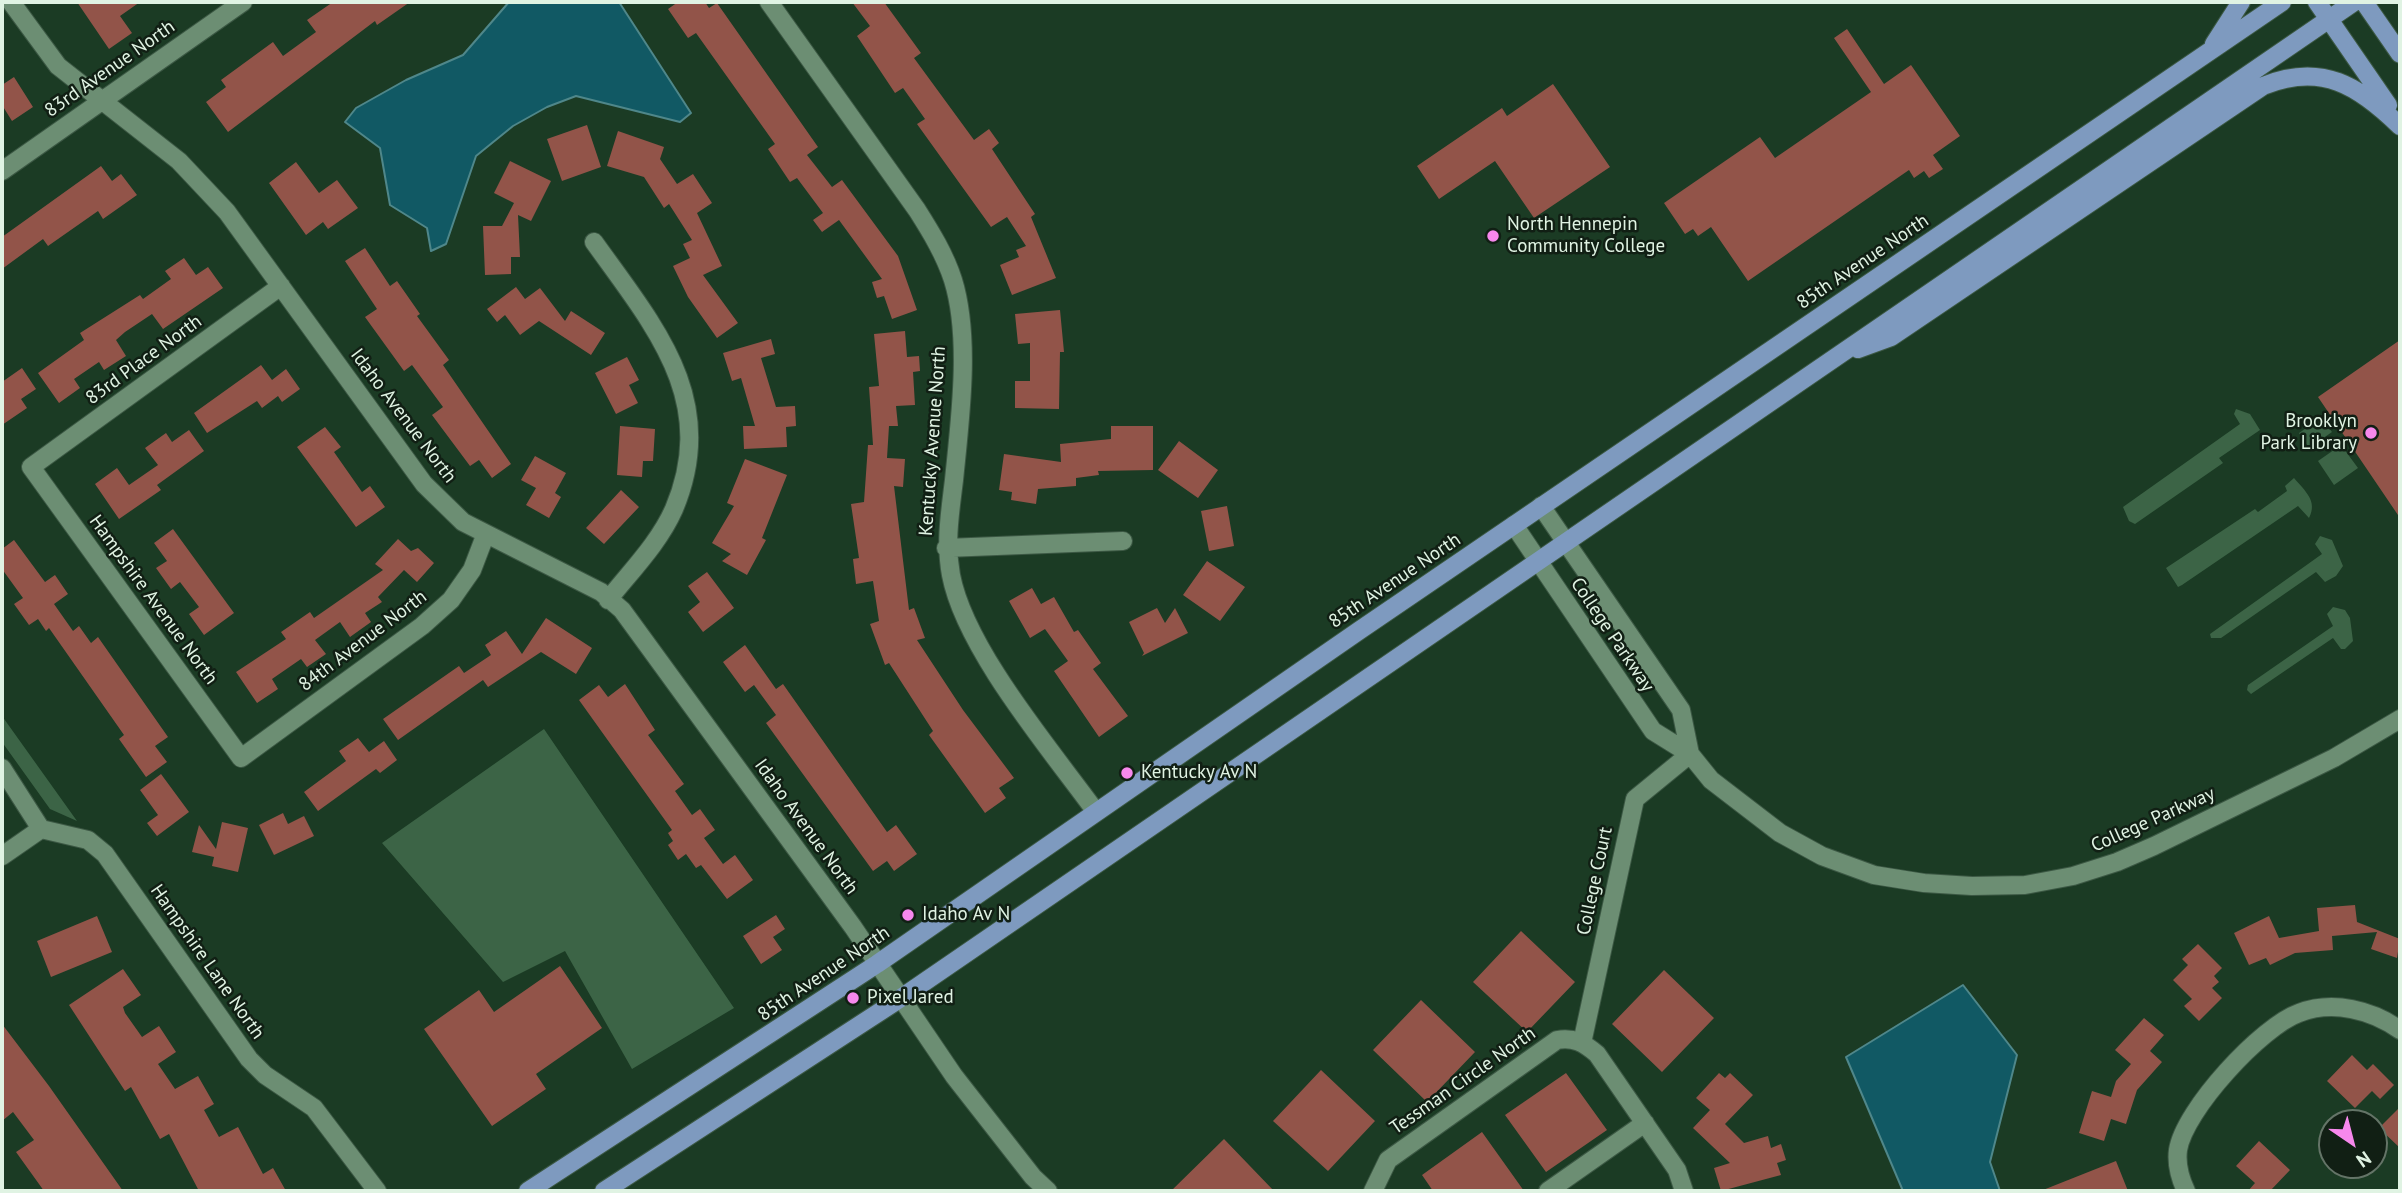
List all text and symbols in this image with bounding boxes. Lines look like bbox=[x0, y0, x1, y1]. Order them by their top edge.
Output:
street label: 83rd Avenue North bbox=[41, 16, 179, 122]
street label: 85th Avenue North bbox=[1793, 210, 1933, 314]
place label: North Hennepin Community College bbox=[1507, 214, 1665, 258]
marker: North Hennepin Community College bbox=[1485, 228, 1501, 244]
street label: 83rd Place North bbox=[82, 310, 206, 410]
street label: Idaho Avenue North bbox=[345, 344, 461, 488]
street label: Kentucky Avenue North bbox=[915, 345, 951, 537]
place label: Brooklyn Park Library bbox=[2261, 411, 2357, 455]
marker: Brooklyn Park Library bbox=[2363, 425, 2379, 441]
street label: Hampshire Avenue North bbox=[84, 511, 222, 689]
street label: 85th Avenue North bbox=[1325, 529, 1465, 633]
street label: College Parkway bbox=[1565, 573, 1659, 697]
street label: 84th Avenue North bbox=[295, 586, 431, 696]
street label: Idaho Avenue North bbox=[749, 755, 863, 899]
place label: Kentucky Av N bbox=[1141, 762, 1257, 784]
marker: Kentucky Av N bbox=[1119, 765, 1135, 781]
street label: College Parkway bbox=[2088, 783, 2218, 857]
street label: College Court bbox=[1572, 825, 1618, 937]
street label: Hampshire Lane North bbox=[145, 880, 269, 1044]
place label: Idaho Av N bbox=[922, 904, 1010, 926]
marker: Idaho Av N bbox=[900, 907, 916, 923]
street label: 85th Avenue North bbox=[754, 922, 894, 1026]
place label: Pixel Jared bbox=[867, 987, 954, 1009]
marker: Pixel Jared bbox=[845, 990, 861, 1006]
street label: Tessman Circle North bbox=[1386, 1022, 1540, 1140]
north arrow bbox=[2318, 1109, 2388, 1179]
text: N bbox=[2352, 1146, 2376, 1173]

